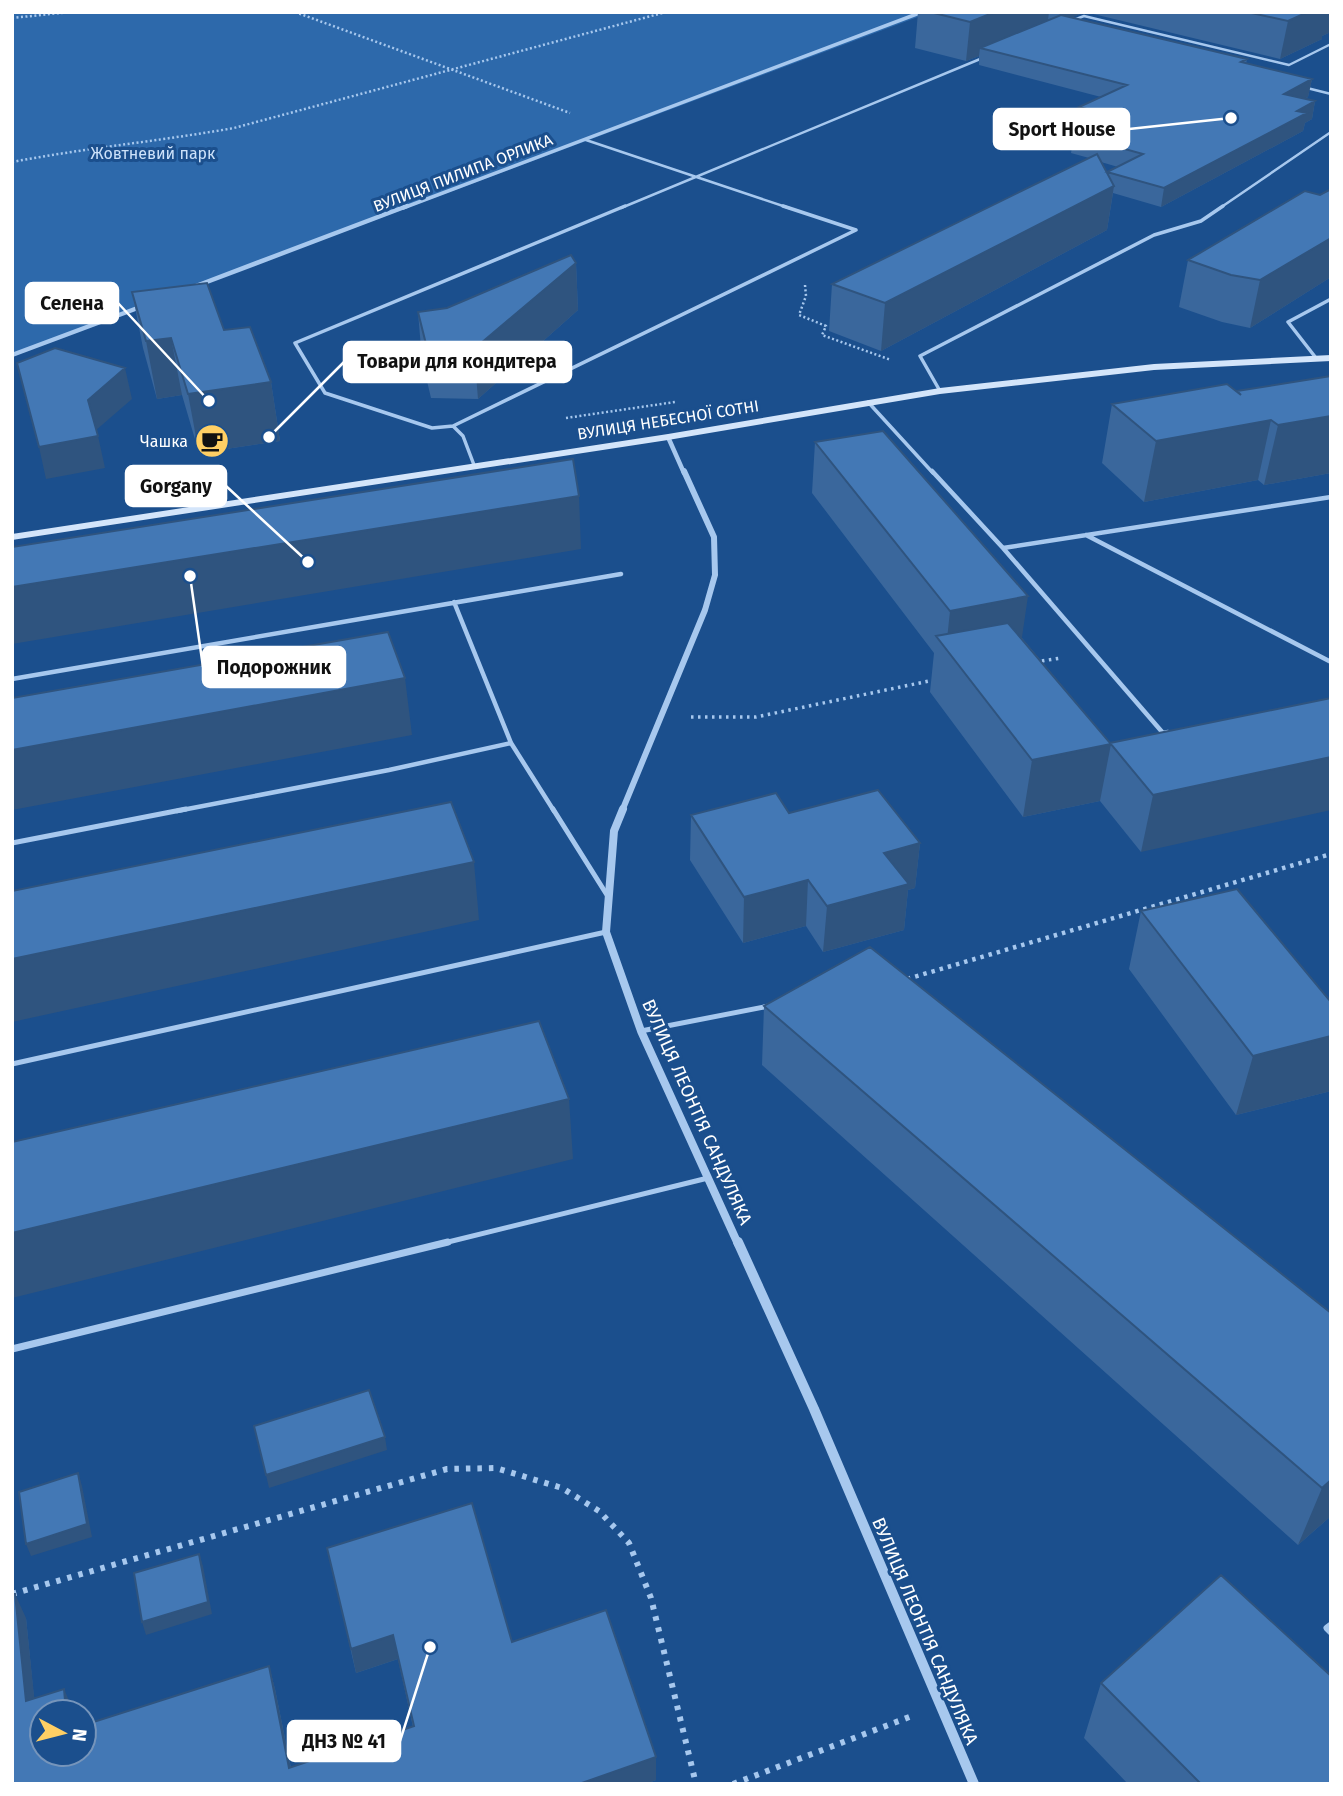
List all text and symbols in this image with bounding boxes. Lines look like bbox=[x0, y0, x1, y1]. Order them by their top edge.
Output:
callout: Sport House bbox=[994, 109, 1129, 149]
text: Sport House bbox=[1008, 118, 1116, 141]
street label: ВУЛИЦЯ ПИЛИПА ОРЛИКА bbox=[371, 130, 556, 216]
park label: Жовтневий парк bbox=[91, 144, 216, 163]
callout: Селена bbox=[26, 283, 118, 323]
text: Селена bbox=[40, 292, 104, 315]
callout: Товари для кондитера bbox=[344, 342, 571, 382]
text: Товари для кондитера bbox=[357, 350, 557, 373]
street label: ВУЛИЦЯ НЕБЕСНОЇ СОТНІ bbox=[576, 396, 760, 444]
cafe icon: Чашка bbox=[193, 422, 231, 460]
place label: Чашка bbox=[140, 432, 188, 451]
callout: Gorgany bbox=[126, 466, 226, 506]
text: Gorgany bbox=[140, 475, 212, 498]
callout: Подорожник bbox=[203, 647, 345, 687]
text: Подорожник bbox=[217, 656, 332, 679]
street label: ВУЛИЦЯ ЛЕОНТІЯ САНДУЛЯКА bbox=[637, 996, 757, 1229]
street label: ВУЛИЦЯ ЛЕОНТІЯ САНДУЛЯКА bbox=[867, 1514, 983, 1748]
north arrow bbox=[28, 1698, 98, 1768]
callout: ДНЗ № 41 bbox=[288, 1721, 400, 1761]
text: N bbox=[67, 1727, 92, 1743]
text: ДНЗ № 41 bbox=[301, 1730, 386, 1753]

